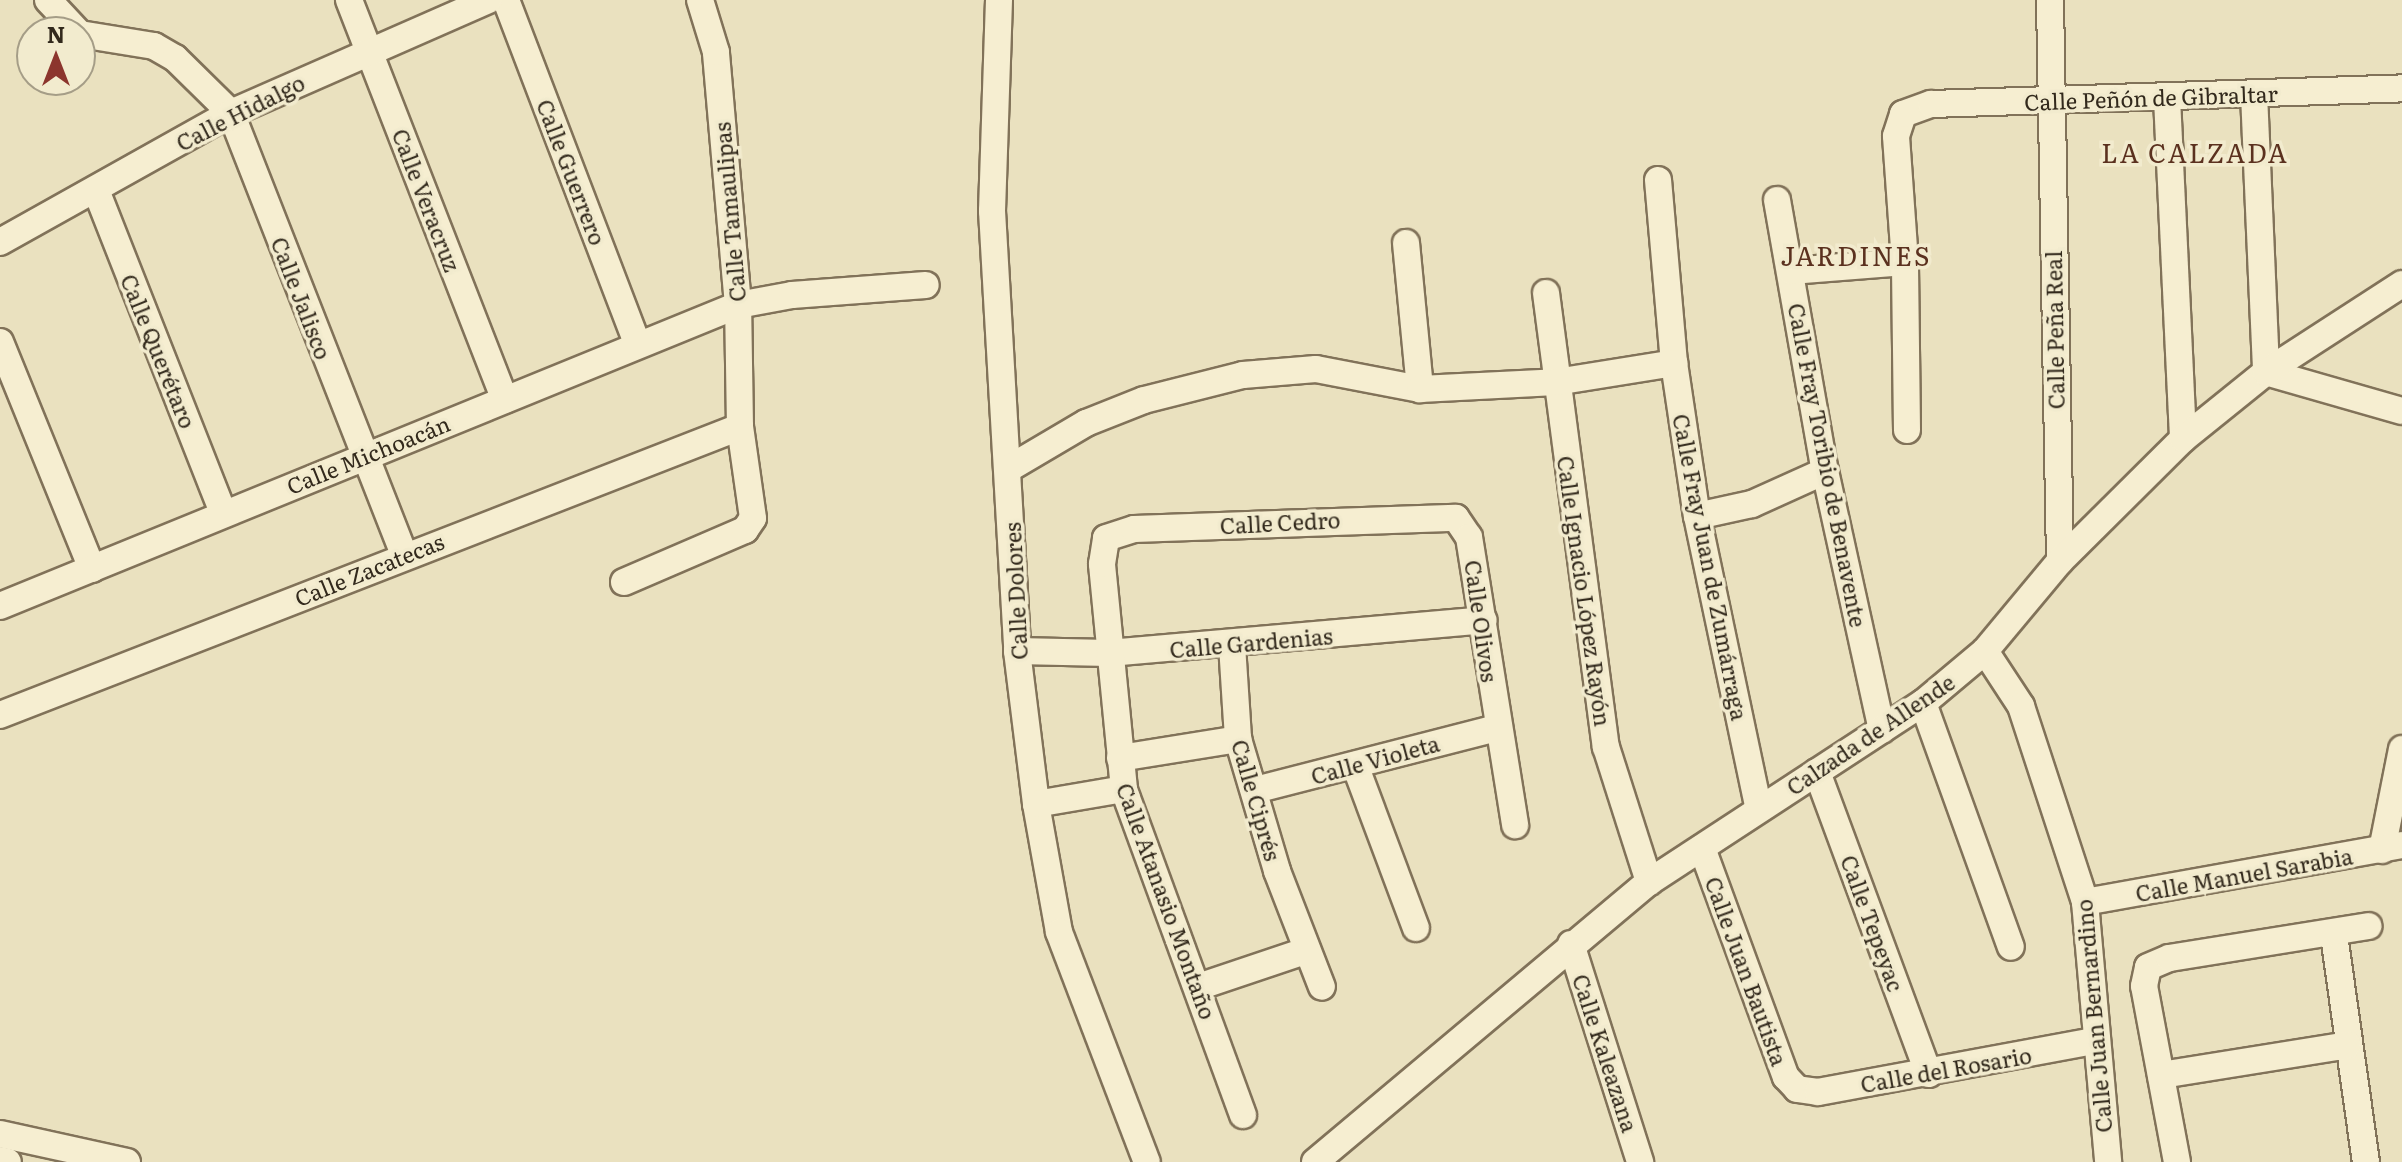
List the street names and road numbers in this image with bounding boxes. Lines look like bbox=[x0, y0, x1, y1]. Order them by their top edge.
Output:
street label: Calle Hidalgo bbox=[171, 68, 309, 156]
street label: Calle Peñón de Gibraltar bbox=[2024, 79, 2278, 115]
street label: Calle Guerrero bbox=[532, 95, 612, 249]
street label: Calle Tamaulipas bbox=[708, 121, 750, 303]
street label: Calle Veracruz bbox=[388, 125, 466, 275]
street label: Calle Jalisco bbox=[267, 233, 337, 363]
street label: Calle Peña Real bbox=[2039, 251, 2069, 409]
street label: Calle Querétaro bbox=[116, 270, 202, 432]
street label: Calle Fray Toribio de Benavente bbox=[1784, 301, 1872, 629]
street label: Calle Michoacán bbox=[283, 409, 453, 499]
street label: Calle Fray Juan de Zumárraga bbox=[1668, 412, 1754, 722]
street label: Calle Ignacio López Rayón bbox=[1553, 454, 1617, 728]
street label: Calle Cedro bbox=[1219, 506, 1341, 538]
street label: Calle Dolores bbox=[998, 522, 1032, 660]
street label: Calle Zacatecas bbox=[291, 527, 447, 611]
street label: Calle Olivos bbox=[1460, 558, 1504, 684]
street label: Calle Gardenias bbox=[1168, 622, 1334, 662]
street label: Calzada de Allende bbox=[1781, 668, 1959, 800]
street label: Calle Violeta bbox=[1308, 729, 1442, 789]
street label: Calle Ciprés bbox=[1227, 736, 1287, 864]
street label: Calle Atanasio Montaño bbox=[1112, 779, 1222, 1023]
street label: Calle Manuel Sarabia bbox=[2133, 842, 2355, 906]
street label: Calle Tepeyac bbox=[1836, 851, 1910, 995]
street label: Calle Juan Bautista bbox=[1701, 873, 1793, 1069]
street label: Calle Juan Bernardino bbox=[2070, 898, 2116, 1134]
street label: Calle Kaleazana bbox=[1568, 971, 1644, 1135]
street label: Calle del Rosario bbox=[1858, 1041, 2034, 1097]

